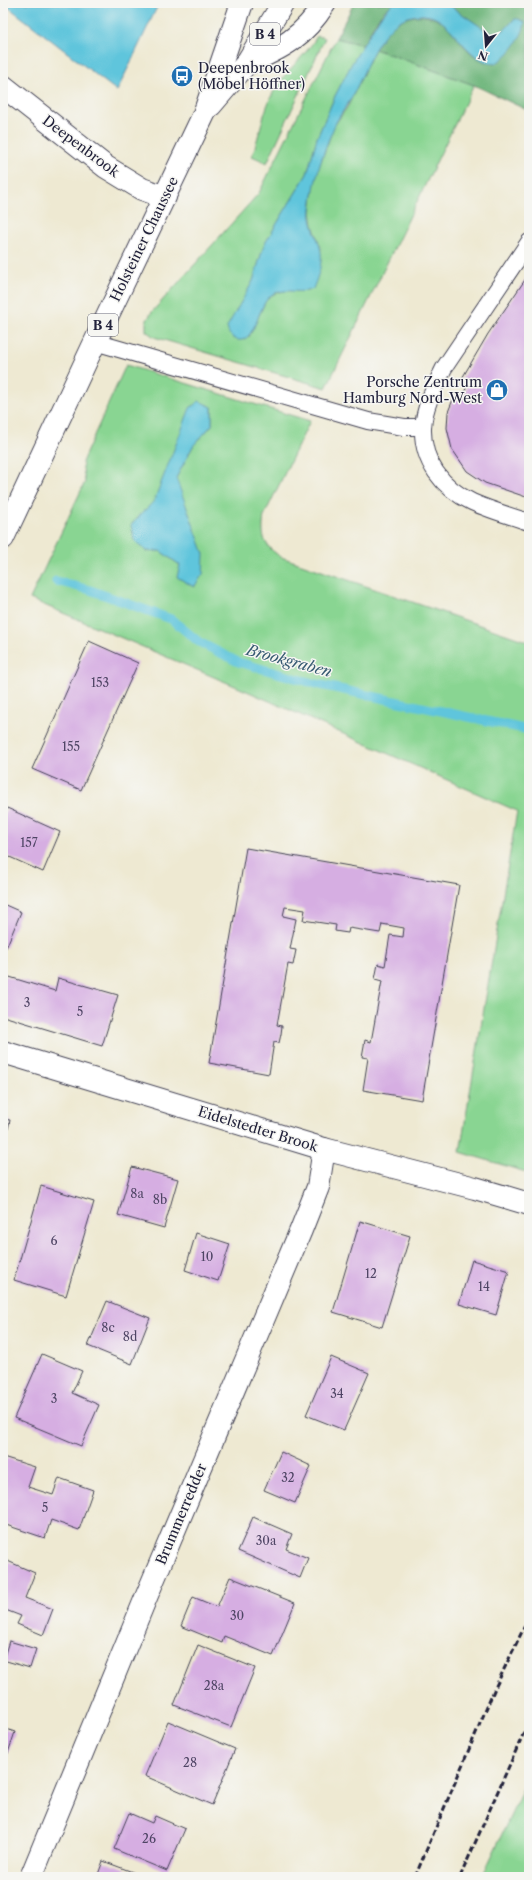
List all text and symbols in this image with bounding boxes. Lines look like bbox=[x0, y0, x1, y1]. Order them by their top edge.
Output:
road number: B 4 bbox=[250, 23, 280, 45]
north arrow bbox=[466, 26, 506, 66]
text: N bbox=[476, 47, 490, 64]
place label: Deepenbrook (Möbel Höffner) bbox=[198, 59, 305, 93]
bus stop icon: Deepenbrook (Möbel Höffner) bbox=[169, 63, 195, 89]
street label: Deepenbrook bbox=[39, 111, 124, 181]
street label: Holsteiner Chaussee bbox=[106, 173, 182, 304]
road number: B 4 bbox=[88, 314, 118, 336]
place label: Porsche Zentrum Hamburg Nord-West bbox=[343, 373, 482, 407]
shop icon: Porsche Zentrum Hamburg Nord-West bbox=[484, 377, 510, 403]
water label: Brookgraben bbox=[243, 640, 334, 681]
house number: 153 bbox=[91, 675, 109, 690]
house number: 155 bbox=[62, 739, 80, 754]
house number: 157 bbox=[20, 835, 38, 850]
house number: 3 bbox=[24, 995, 30, 1010]
house number: 5 bbox=[77, 1004, 83, 1019]
street label: Eidelstedter Brook bbox=[196, 1102, 321, 1156]
house number: 8a bbox=[130, 1186, 144, 1201]
house number: 8b bbox=[153, 1192, 167, 1207]
house number: 6 bbox=[50, 1233, 58, 1248]
house number: 10 bbox=[201, 1249, 213, 1264]
house number: 12 bbox=[365, 1266, 377, 1281]
house number: 14 bbox=[478, 1279, 490, 1294]
house number: 8c bbox=[101, 1320, 115, 1335]
house number: 8d bbox=[123, 1329, 138, 1344]
house number: 34 bbox=[330, 1386, 344, 1401]
house number: 3 bbox=[51, 1391, 57, 1406]
street label: Brummerredder bbox=[152, 1461, 211, 1567]
house number: 32 bbox=[281, 1470, 295, 1485]
house number: 5 bbox=[42, 1500, 48, 1515]
house number: 30a bbox=[256, 1533, 277, 1548]
house number: 30 bbox=[230, 1608, 244, 1623]
house number: 28a bbox=[204, 1678, 225, 1693]
house number: 28 bbox=[183, 1755, 197, 1770]
house number: 26 bbox=[142, 1831, 156, 1846]

